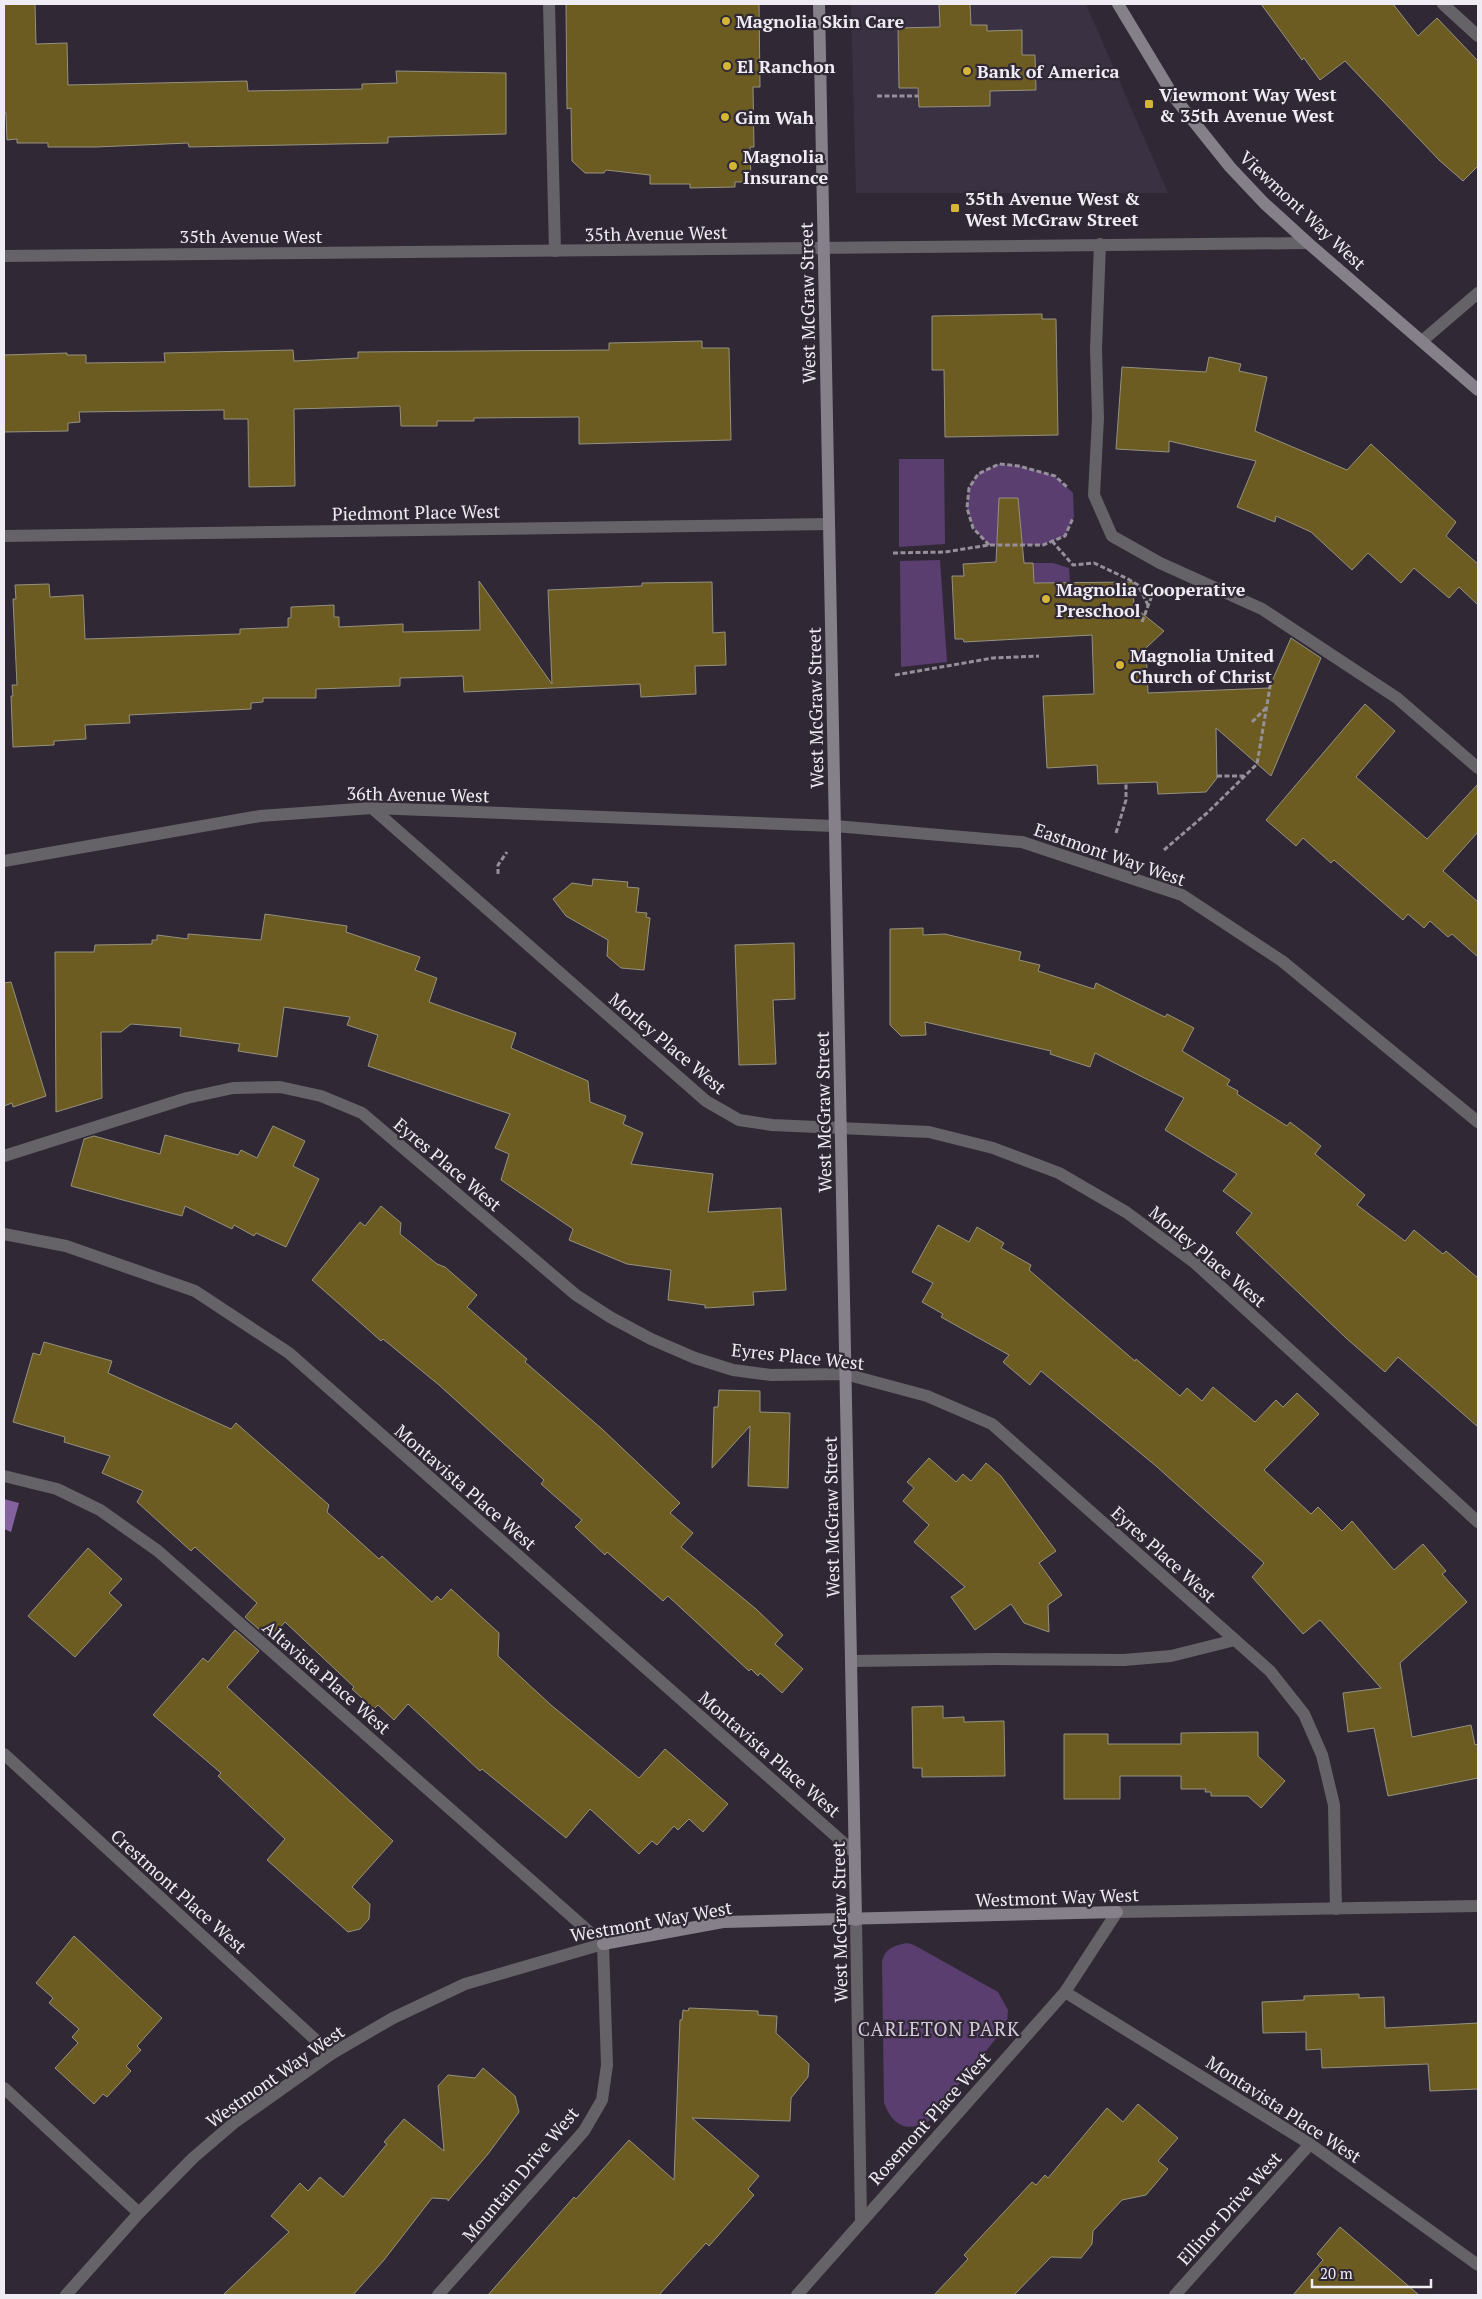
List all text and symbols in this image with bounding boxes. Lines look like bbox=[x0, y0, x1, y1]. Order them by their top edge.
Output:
place label: Magnolia Skin Care bbox=[736, 9, 905, 33]
marker: Magnolia Skin Care bbox=[720, 15, 732, 27]
place label: El Ranchon bbox=[737, 54, 836, 78]
place label: Bank of America bbox=[977, 59, 1120, 83]
marker: El Ranchon bbox=[721, 60, 733, 72]
marker: Bank of America bbox=[961, 65, 973, 77]
place label: Viewmont Way West & 35th Avenue West bbox=[1159, 82, 1337, 127]
marker: Viewmont Way West & 35th Avenue West bbox=[1143, 98, 1155, 110]
place label: Gim Wah bbox=[735, 105, 815, 129]
marker: Gim Wah bbox=[719, 111, 731, 123]
place label: Magnolia Insurance bbox=[743, 144, 828, 189]
street label: Viewmont Way West bbox=[1235, 145, 1372, 275]
marker: Magnolia Insurance bbox=[727, 160, 739, 172]
place label: 35th Avenue West & West McGraw Street bbox=[965, 186, 1140, 231]
marker: 35th Avenue West & West McGraw Street bbox=[949, 202, 961, 214]
street label: 35th Avenue West bbox=[584, 220, 728, 246]
street label: West McGraw Street bbox=[794, 222, 820, 384]
street label: 35th Avenue West bbox=[180, 224, 323, 248]
street label: Piedmont Place West bbox=[332, 499, 501, 525]
place label: Magnolia Cooperative Preschool bbox=[1056, 577, 1246, 622]
marker: Magnolia Cooperative Preschool bbox=[1040, 593, 1052, 605]
street label: West McGraw Street bbox=[802, 627, 828, 789]
place label: Magnolia United Church of Christ bbox=[1130, 643, 1274, 688]
marker: Magnolia United Church of Christ bbox=[1114, 659, 1126, 671]
street label: 36th Avenue West bbox=[346, 781, 490, 807]
street label: Eastmont Way West bbox=[1031, 817, 1189, 891]
street label: Morley Place West bbox=[604, 987, 732, 1099]
street label: West McGraw Street bbox=[810, 1031, 836, 1193]
street label: Eyres Place West bbox=[389, 1112, 507, 1216]
street label: Morley Place West bbox=[1144, 1200, 1272, 1312]
street label: Eyres Place West bbox=[730, 1337, 866, 1375]
street label: Montavista Place West bbox=[390, 1419, 542, 1555]
street label: West McGraw Street bbox=[818, 1436, 844, 1598]
street label: Eyres Place West bbox=[1106, 1500, 1222, 1608]
street label: Altavista Place West bbox=[258, 1615, 396, 1739]
street label: Montavista Place West bbox=[694, 1686, 846, 1822]
street label: Crestmont Place West bbox=[106, 1823, 252, 1959]
street label: West McGraw Street bbox=[826, 1841, 852, 2003]
street label: Westmont Way West bbox=[975, 1882, 1140, 1912]
street label: Westmont Way West bbox=[568, 1895, 734, 1947]
district label: CARLETON PARK bbox=[858, 2016, 1020, 2041]
street label: Westmont Way West bbox=[201, 2019, 349, 2133]
street label: Rosemont Place West bbox=[863, 2046, 995, 2190]
street label: Montavista Place West bbox=[1202, 2050, 1366, 2168]
street label: Mountain Drive West bbox=[456, 2101, 584, 2247]
street label: Ellinor Drive West bbox=[1172, 2146, 1287, 2270]
scale bar bbox=[1312, 2256, 1431, 2288]
text: 20 m bbox=[1320, 2263, 1353, 2283]

